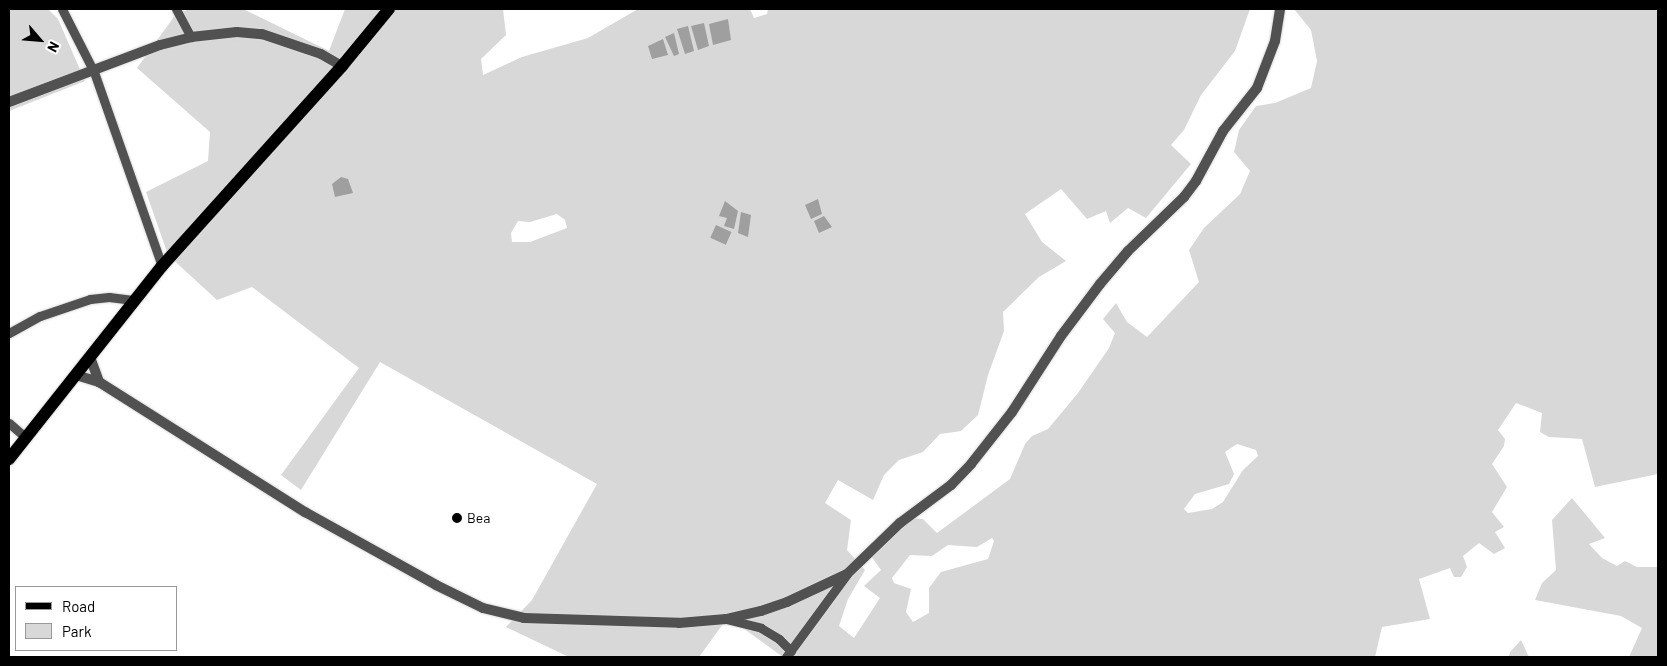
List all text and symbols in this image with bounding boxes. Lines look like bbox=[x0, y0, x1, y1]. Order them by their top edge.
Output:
north arrow bbox=[15, 15, 65, 65]
text: N bbox=[44, 39, 63, 55]
place label: Bea bbox=[467, 510, 490, 526]
marker: Bea bbox=[451, 512, 463, 524]
legend bbox=[15, 586, 178, 651]
text: Road bbox=[62, 597, 95, 615]
text: Park bbox=[62, 622, 91, 640]

